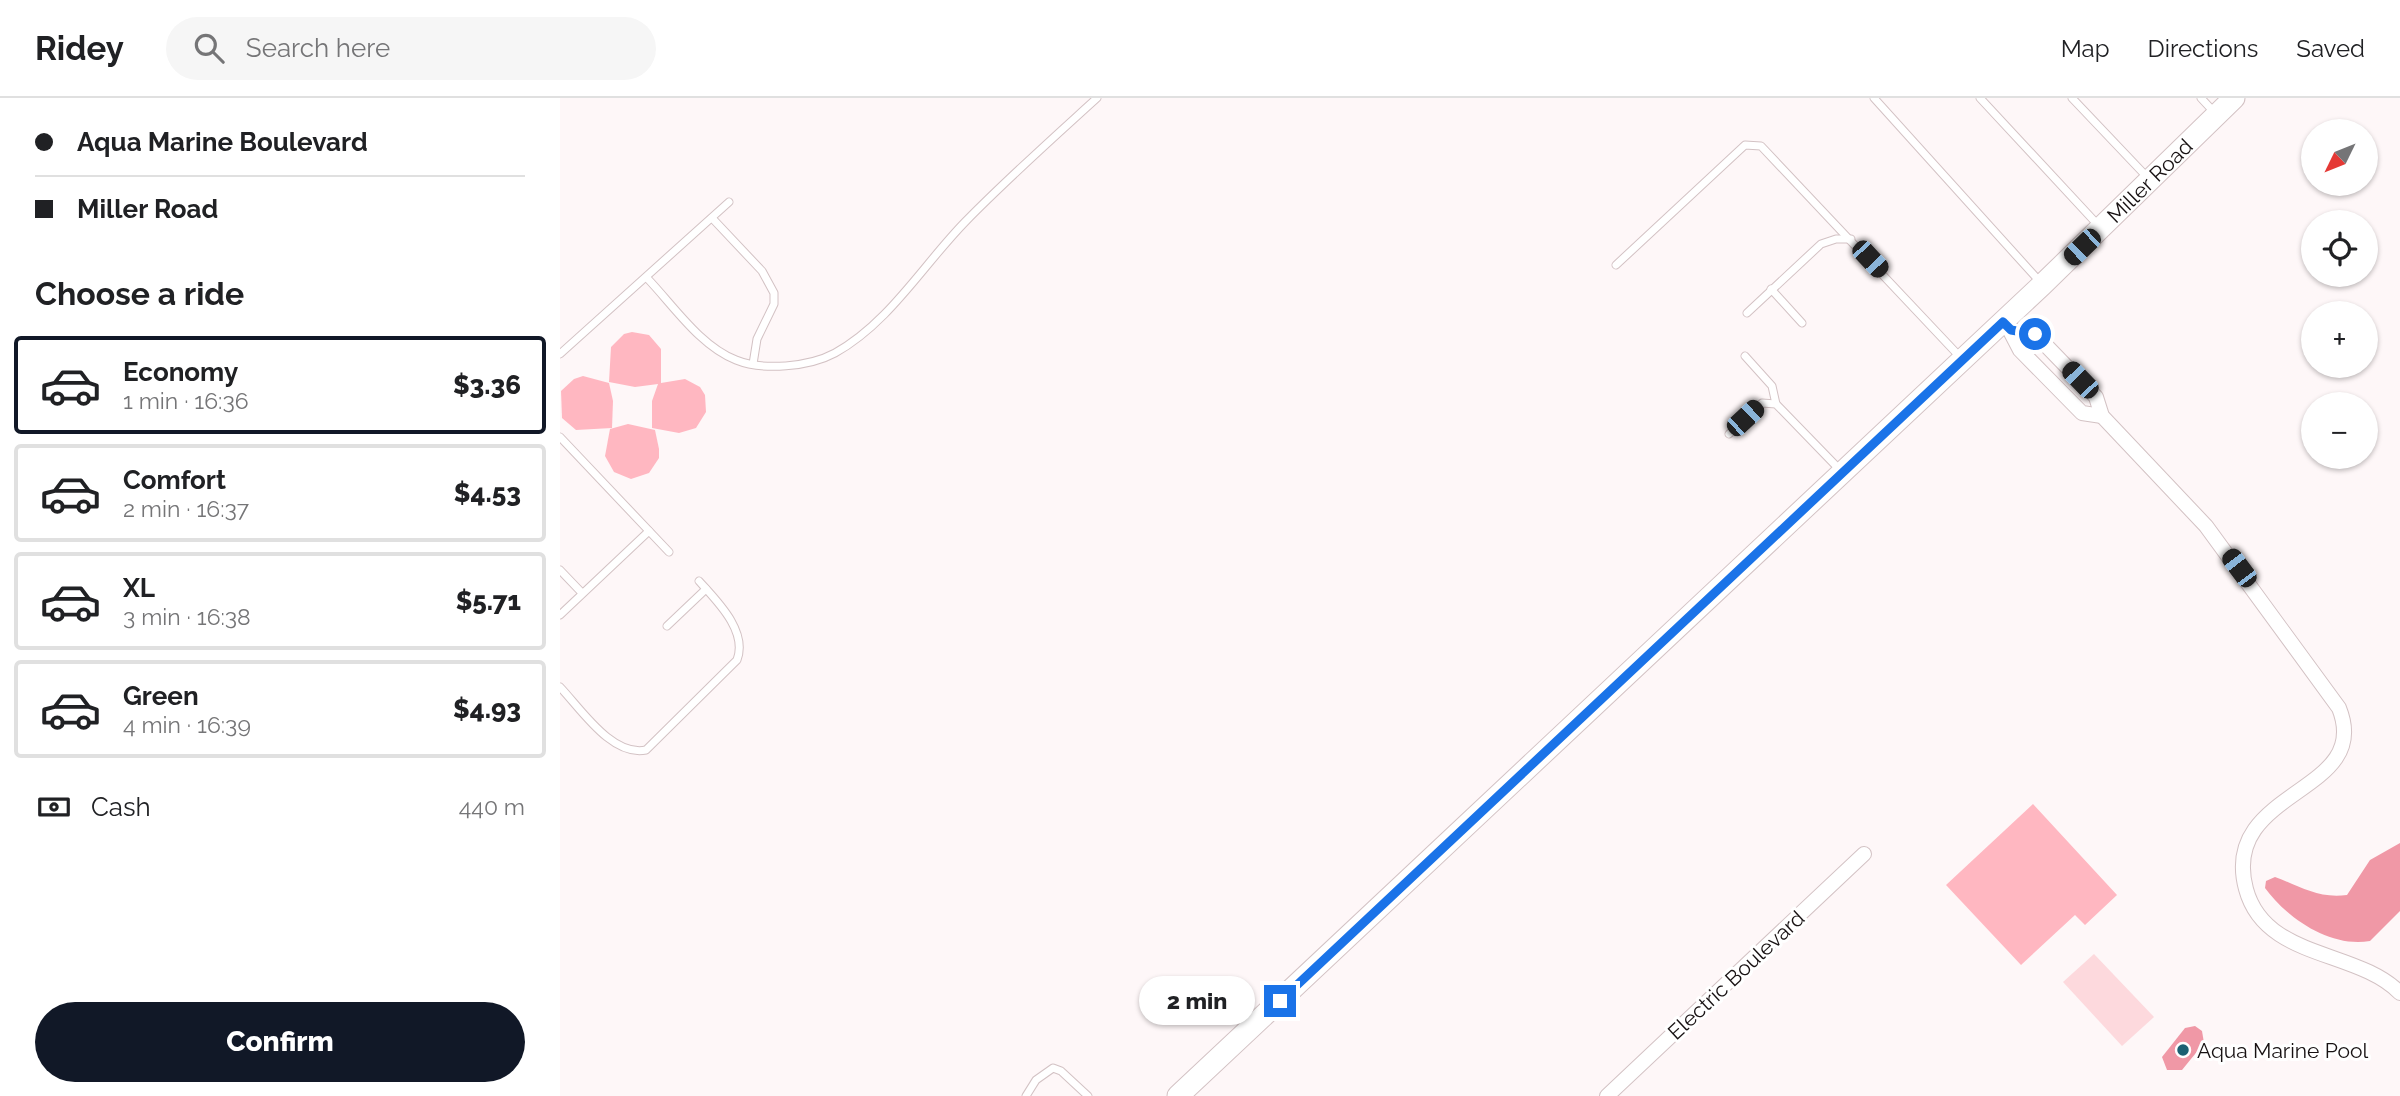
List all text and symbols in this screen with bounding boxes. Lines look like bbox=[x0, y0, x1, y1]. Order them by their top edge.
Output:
search box bbox=[166, 17, 656, 80]
text: Ridey bbox=[35, 29, 124, 68]
icon: search bbox=[190, 29, 228, 67]
text: Search here bbox=[246, 33, 390, 63]
text: Map bbox=[2061, 34, 2110, 63]
text: Directions bbox=[2148, 34, 2258, 63]
text: Saved bbox=[2296, 34, 2365, 63]
north arrow bbox=[2301, 119, 2378, 196]
map controls bbox=[2301, 119, 2378, 469]
text: Aqua Marine Boulevard bbox=[77, 127, 368, 157]
street label: Miller Road bbox=[2102, 133, 2197, 227]
text: Miller Road bbox=[77, 194, 218, 224]
button: locate bbox=[2301, 210, 2378, 287]
car bbox=[2060, 225, 2105, 269]
car bbox=[1848, 236, 1893, 282]
text: Choose a ride bbox=[35, 275, 244, 312]
button: + bbox=[2301, 301, 2378, 378]
route start bbox=[2019, 318, 2051, 350]
icon: car bbox=[39, 354, 102, 417]
text: Economy bbox=[123, 357, 238, 387]
car bbox=[2058, 358, 2103, 402]
text: $3.36 bbox=[453, 370, 521, 400]
text: 1 min · 16:36 bbox=[123, 387, 249, 414]
button: − bbox=[2301, 392, 2378, 469]
car bbox=[1723, 396, 1768, 440]
icon: car bbox=[39, 462, 102, 525]
text: Comfort bbox=[123, 465, 226, 495]
text: $4.53 bbox=[454, 478, 521, 508]
text: 2 min · 16:37 bbox=[123, 495, 249, 522]
car bbox=[2218, 545, 2261, 591]
icon: car bbox=[39, 570, 102, 633]
text: XL bbox=[123, 573, 155, 603]
text: $5.71 bbox=[456, 586, 521, 616]
text: 3 min · 16:38 bbox=[123, 603, 251, 630]
icon: car bbox=[39, 678, 102, 741]
text: Green bbox=[123, 681, 199, 711]
text: $4.93 bbox=[453, 694, 521, 724]
text: 4 min · 16:39 bbox=[123, 711, 251, 738]
icon: cash bbox=[35, 788, 73, 826]
text: Cash bbox=[91, 792, 151, 822]
text: 440 m bbox=[459, 793, 525, 820]
street label: Electric Boulevard bbox=[1663, 905, 1809, 1045]
callout: 2 min bbox=[1140, 976, 1256, 1026]
route end bbox=[1264, 985, 1296, 1017]
text: 2 min bbox=[1167, 987, 1227, 1014]
button: Confirm bbox=[35, 1002, 525, 1082]
place label: Aqua Marine Pool bbox=[2197, 1038, 2369, 1063]
marker: Aqua Marine Pool bbox=[2175, 1042, 2191, 1058]

